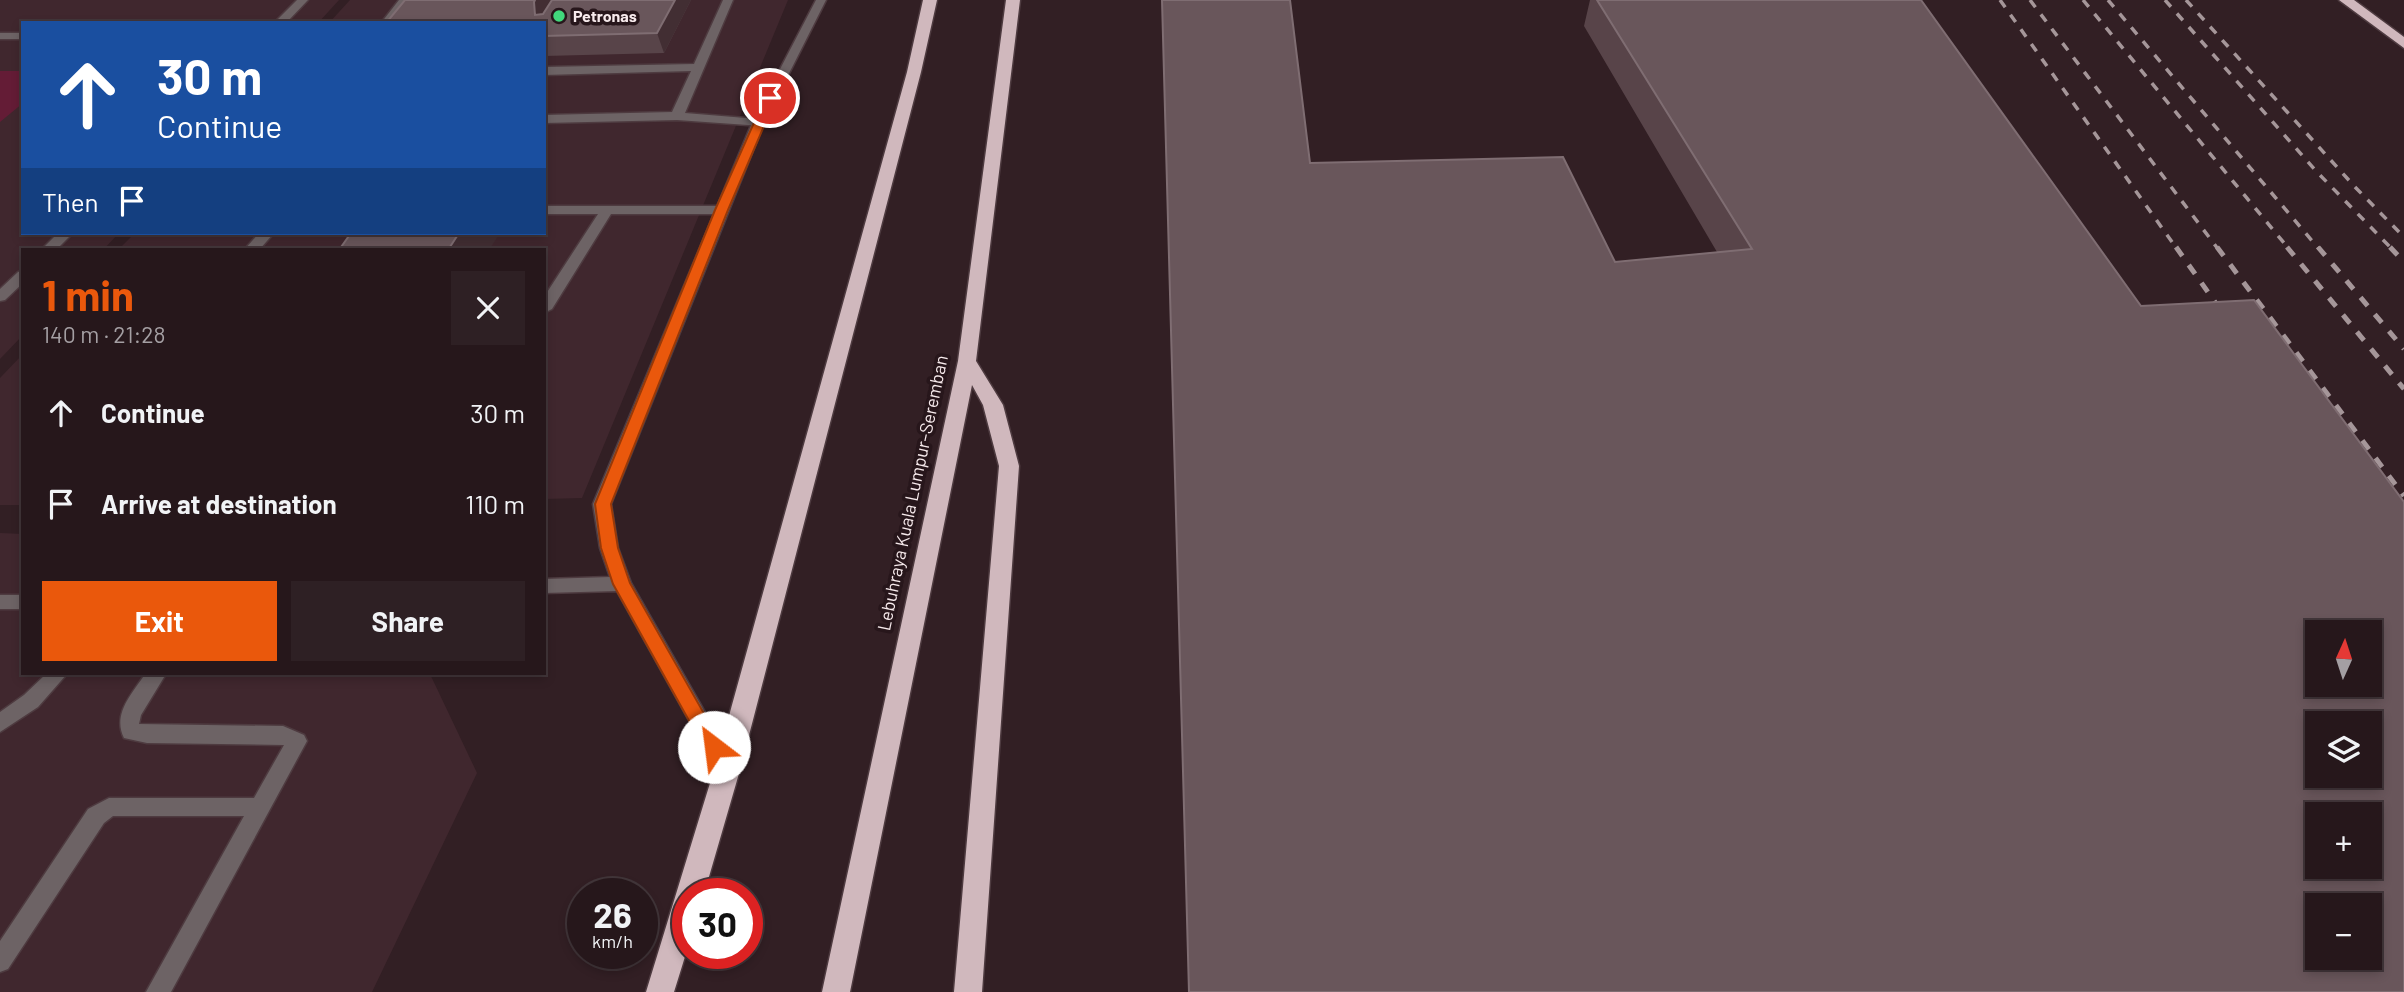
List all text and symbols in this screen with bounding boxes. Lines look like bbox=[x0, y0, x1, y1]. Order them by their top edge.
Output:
place label: Petronas bbox=[573, 6, 637, 25]
marker: Petronas bbox=[551, 8, 567, 24]
text: 30 m bbox=[157, 46, 262, 105]
icon: ahead bbox=[42, 49, 133, 140]
pin bbox=[740, 68, 800, 128]
icon: arrive bbox=[751, 79, 789, 117]
text: Continue bbox=[157, 106, 282, 144]
icon: arrive bbox=[113, 182, 151, 220]
text: Then bbox=[42, 186, 99, 217]
text: 1 min bbox=[42, 269, 134, 319]
button: close bbox=[451, 271, 525, 345]
text: 140 m · 21:28 bbox=[42, 320, 166, 348]
street label: Lebuhraya Kuala Lumpur–Seremban bbox=[872, 353, 952, 633]
icon: ahead bbox=[42, 394, 80, 432]
text: Continue bbox=[101, 397, 205, 428]
text: 30 m bbox=[470, 397, 525, 428]
icon: arrive bbox=[42, 485, 80, 523]
text: Arrive at destination bbox=[101, 488, 337, 519]
text: 110 m bbox=[465, 488, 525, 519]
button: Exit bbox=[42, 581, 277, 661]
button: Share bbox=[291, 581, 525, 661]
north arrow bbox=[2305, 620, 2382, 696]
map controls bbox=[2305, 620, 2382, 970]
position arrow bbox=[677, 710, 751, 784]
button: layers bbox=[2305, 711, 2382, 788]
button: + bbox=[2305, 802, 2382, 879]
speed limit sign: 30 bbox=[672, 878, 763, 969]
text: 26 bbox=[593, 893, 632, 935]
button: − bbox=[2305, 893, 2382, 970]
text: km/h bbox=[592, 930, 633, 952]

